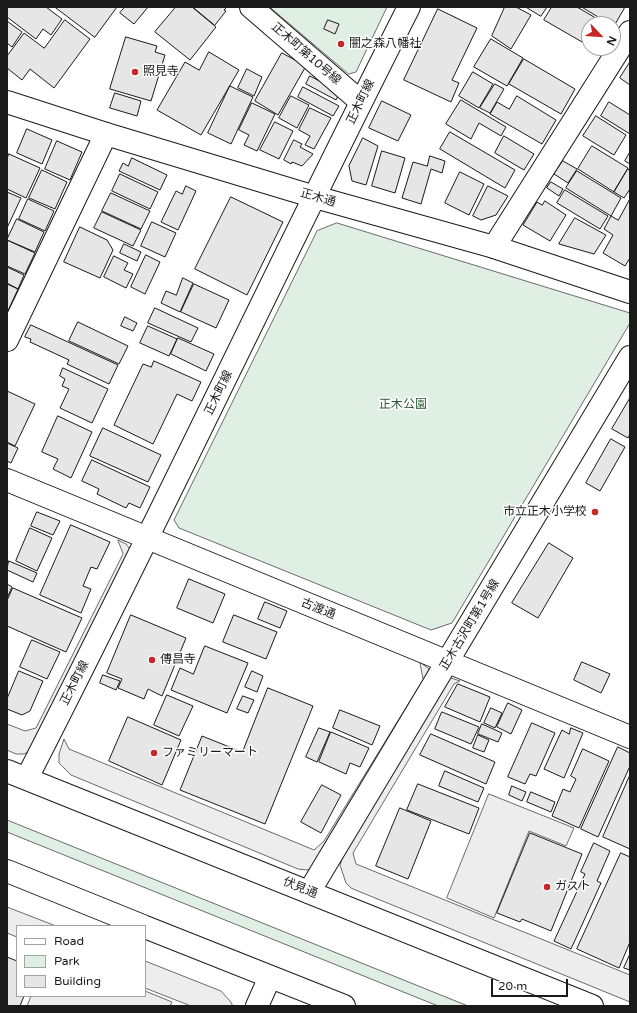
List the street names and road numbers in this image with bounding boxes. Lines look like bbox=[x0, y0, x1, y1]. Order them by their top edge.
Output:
street label: 正木町第10号線 bbox=[268, 20, 344, 88]
street label: 正木町線 bbox=[344, 77, 378, 127]
street label: 正木通 bbox=[299, 186, 337, 210]
street label: 正木町線 bbox=[202, 368, 236, 418]
street label: 正木古沢町第1号線 bbox=[437, 577, 503, 673]
street label: 古渡通 bbox=[299, 596, 337, 622]
street label: 正木町線 bbox=[58, 658, 92, 708]
street label: 伏見通 bbox=[281, 875, 319, 901]

